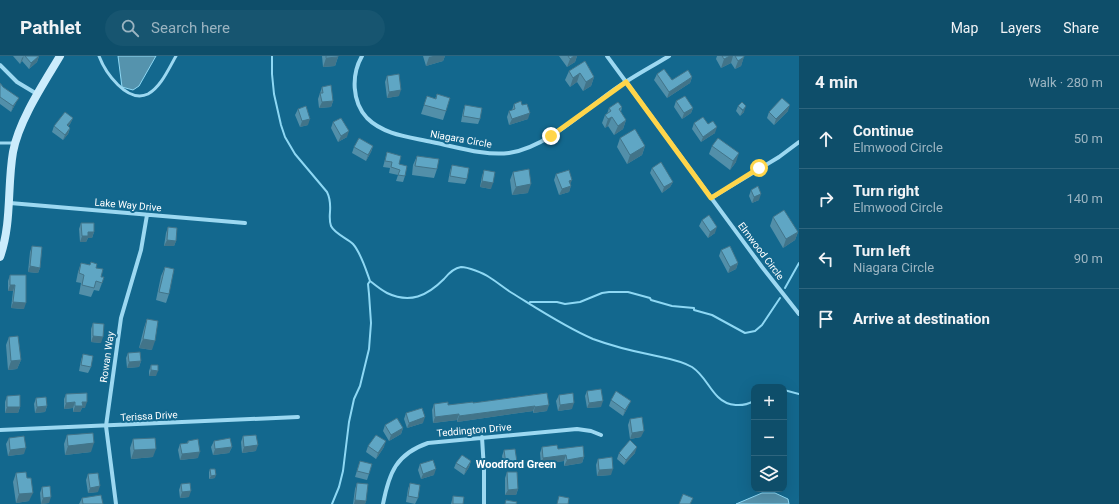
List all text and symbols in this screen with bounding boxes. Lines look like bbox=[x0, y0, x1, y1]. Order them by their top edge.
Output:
search box bbox=[105, 10, 385, 46]
text: Pathlet bbox=[20, 16, 81, 39]
icon: search bbox=[119, 17, 141, 39]
text: Search here bbox=[151, 19, 230, 37]
text: Map bbox=[951, 20, 978, 36]
text: Layers bbox=[1000, 20, 1041, 36]
text: Share bbox=[1063, 20, 1099, 36]
text: 4 min bbox=[815, 72, 858, 92]
text: Walk · 280 m bbox=[1028, 75, 1103, 90]
text: Continue bbox=[853, 122, 914, 140]
route end bbox=[542, 127, 560, 145]
street label: Niagara Circle bbox=[429, 128, 493, 150]
icon: ahead bbox=[815, 128, 837, 150]
text: 50 m bbox=[1074, 131, 1103, 146]
text: Elmwood Circle bbox=[853, 140, 943, 155]
route start bbox=[750, 159, 768, 177]
text: Turn right bbox=[853, 182, 919, 200]
icon: right bbox=[815, 188, 837, 210]
text: 140 m bbox=[1066, 191, 1103, 206]
street label: Lake Way Drive bbox=[94, 197, 162, 213]
text: Elmwood Circle bbox=[853, 200, 943, 215]
street label: Elmwood Circle bbox=[736, 220, 786, 282]
text: Turn left bbox=[853, 242, 910, 260]
icon: left bbox=[815, 248, 837, 270]
text: 90 m bbox=[1074, 251, 1103, 266]
text: Niagara Circle bbox=[853, 260, 934, 275]
icon: arrive bbox=[815, 308, 837, 330]
text: Arrive at destination bbox=[853, 310, 990, 328]
street label: Rowan Way bbox=[98, 330, 116, 383]
map controls bbox=[751, 384, 787, 492]
button: + bbox=[751, 384, 787, 420]
street label: Terissa Drive bbox=[120, 409, 178, 423]
button: − bbox=[751, 420, 787, 456]
street label: Teddington Drive bbox=[436, 421, 512, 439]
button: layers bbox=[751, 456, 787, 492]
district label: Woodford Green bbox=[476, 458, 556, 471]

